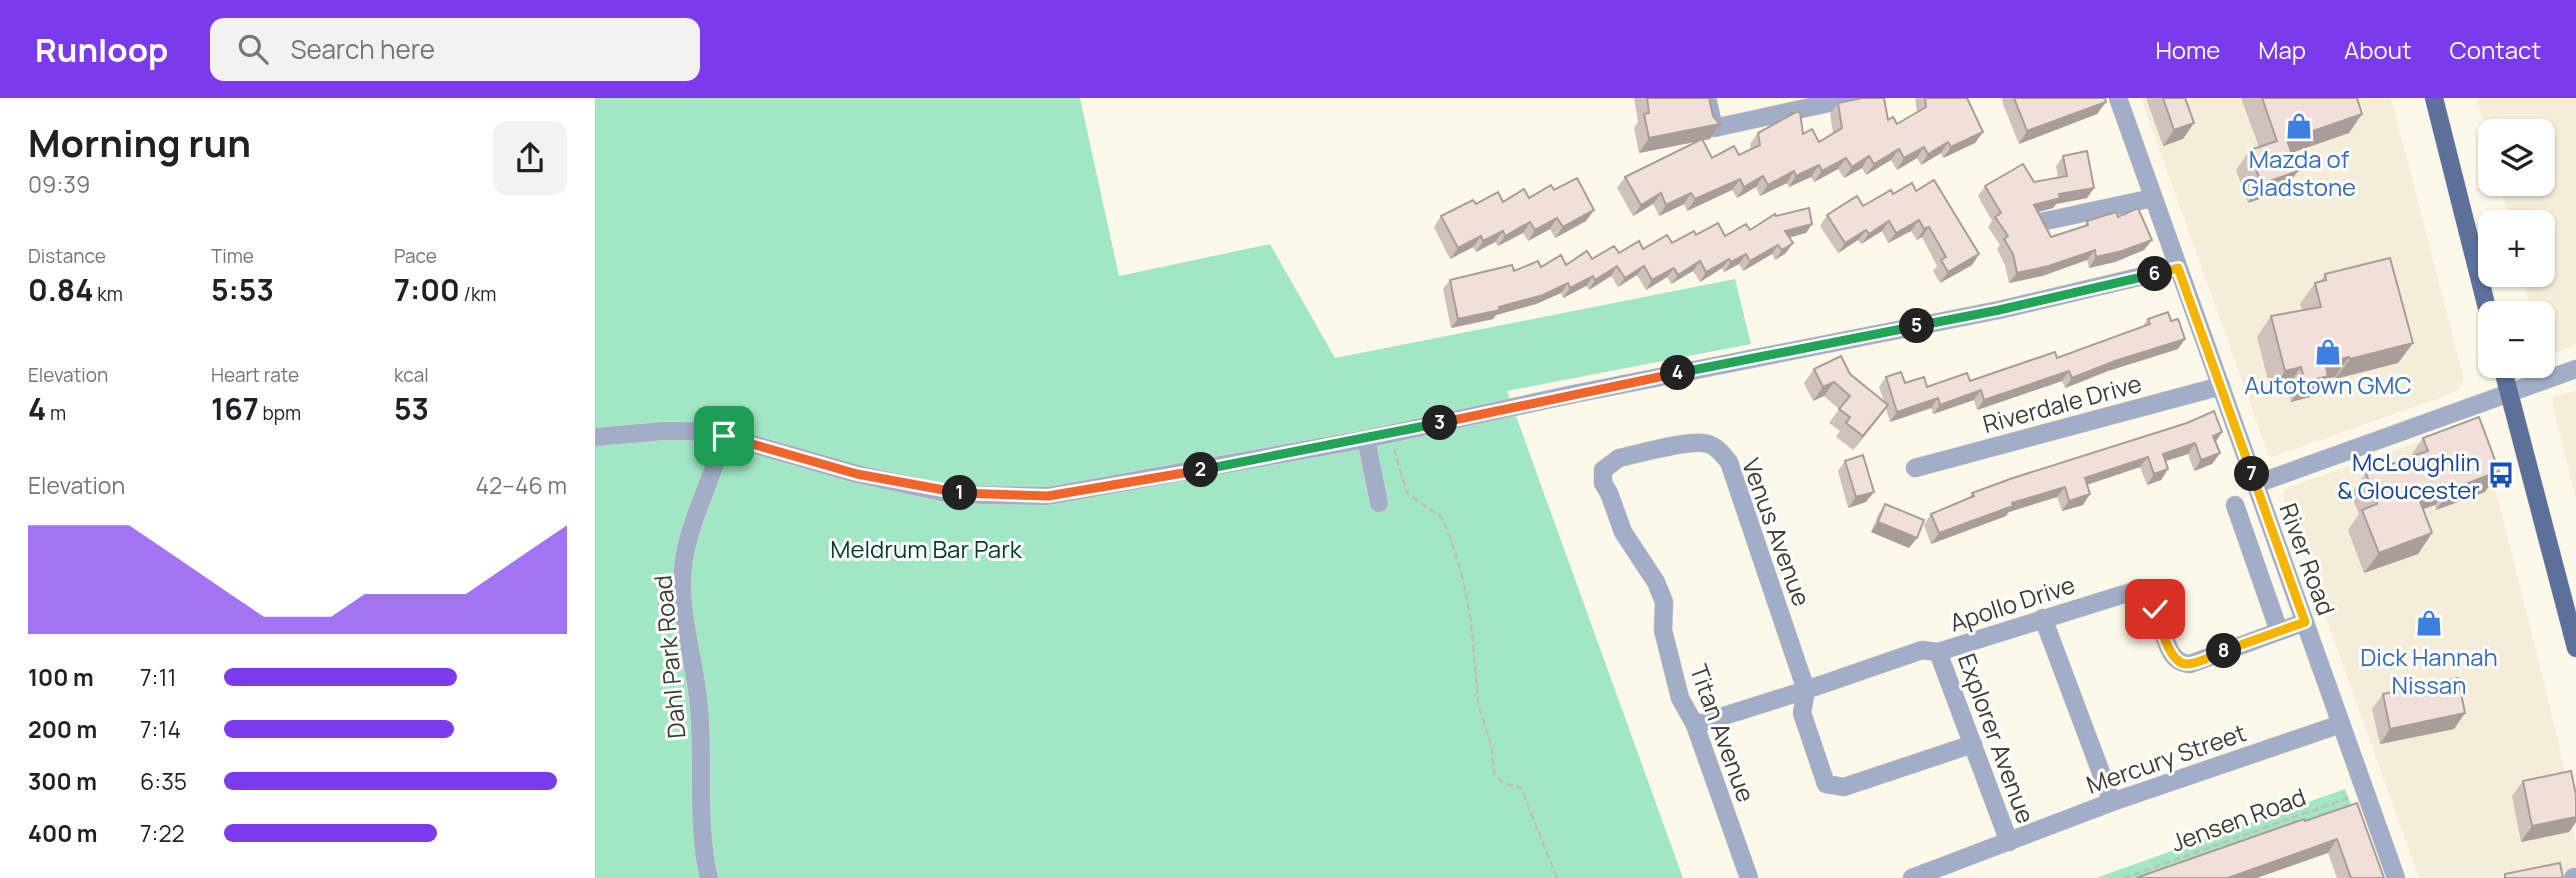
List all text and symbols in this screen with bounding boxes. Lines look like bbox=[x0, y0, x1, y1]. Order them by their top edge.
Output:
search box bbox=[210, 18, 700, 81]
text: Runloop bbox=[35, 27, 168, 72]
icon: search bbox=[234, 30, 272, 68]
text: Search here bbox=[290, 31, 435, 67]
text: Home bbox=[2155, 33, 2220, 66]
text: Map bbox=[2258, 33, 2306, 66]
text: About bbox=[2344, 33, 2412, 66]
text: Contact bbox=[2450, 33, 2541, 66]
shop icon: Mazda of Gladstone bbox=[2284, 111, 2314, 141]
text: Morning run bbox=[28, 116, 251, 168]
map controls bbox=[2478, 119, 2555, 378]
button: layers bbox=[2478, 119, 2555, 196]
button: share bbox=[493, 121, 567, 195]
place label: Mazda of Gladstone bbox=[2242, 142, 2356, 203]
text: 09:39 bbox=[28, 168, 90, 200]
button: + bbox=[2478, 210, 2555, 287]
text: Distance bbox=[28, 243, 106, 269]
text: Time bbox=[211, 243, 254, 269]
text: Pace bbox=[394, 243, 437, 269]
pin: 6 bbox=[2137, 256, 2173, 292]
text: 6 bbox=[2149, 260, 2160, 286]
text: 0.84 bbox=[28, 269, 93, 310]
text: 5:53 bbox=[211, 269, 274, 310]
text: 7:00 bbox=[394, 269, 460, 310]
text: km bbox=[93, 281, 123, 307]
text: /km bbox=[460, 281, 496, 307]
button: − bbox=[2478, 301, 2555, 378]
pin: 5 bbox=[1899, 308, 1935, 344]
text: 5 bbox=[1911, 312, 1922, 338]
shop icon: Autotown GMC bbox=[2313, 337, 2343, 367]
pin: 4 bbox=[1661, 356, 1695, 390]
text: 4 bbox=[1672, 359, 1683, 385]
text: Elevation bbox=[28, 362, 108, 388]
text: Heart rate bbox=[211, 362, 299, 388]
text: kcal bbox=[394, 362, 429, 388]
street label: Riverdale Drive bbox=[1979, 366, 2145, 440]
place label: Autotown GMC bbox=[2244, 368, 2412, 401]
text: 4 bbox=[28, 388, 46, 429]
text: 167 bbox=[211, 388, 259, 429]
text: 53 bbox=[394, 388, 429, 429]
text: m bbox=[46, 400, 66, 426]
text: bpm bbox=[259, 400, 301, 426]
pin bbox=[694, 406, 754, 466]
pin: 3 bbox=[1423, 406, 1457, 440]
text: 3 bbox=[1434, 409, 1445, 435]
icon: arrive bbox=[705, 417, 743, 455]
place label: McLoughlin & Gloucester bbox=[2337, 445, 2480, 506]
pin: 2 bbox=[1183, 452, 1219, 488]
street label: Venus Avenue bbox=[1735, 454, 1819, 610]
text: 2 bbox=[1195, 456, 1206, 482]
pin: 7 bbox=[2235, 456, 2269, 492]
text: 7 bbox=[2246, 460, 2257, 486]
bus stop icon: McLoughlin & Gloucester bbox=[2486, 460, 2516, 490]
text: Elevation bbox=[28, 469, 125, 501]
text: 42–46 m bbox=[476, 469, 567, 501]
pin: 1 bbox=[943, 476, 977, 510]
text: 1 bbox=[955, 479, 964, 505]
street label: River Road bbox=[2273, 498, 2343, 620]
park label: Meldrum Bar Park bbox=[830, 532, 1023, 565]
street label: Apollo Drive bbox=[1945, 567, 2079, 639]
street label: Dahl Park Road bbox=[645, 574, 693, 740]
pin bbox=[2125, 579, 2185, 639]
icon: check bbox=[2136, 590, 2174, 628]
shop icon: Dick Hannah Nissan bbox=[2414, 608, 2444, 638]
pin: 8 bbox=[2207, 634, 2241, 668]
text: 8 bbox=[2218, 637, 2229, 663]
place label: Dick Hannah Nissan bbox=[2360, 640, 2498, 701]
street label: Explorer Avenue bbox=[1951, 649, 2043, 827]
street label: Titan Avenue bbox=[1683, 660, 1763, 806]
text: 100 m bbox=[28, 661, 94, 693]
text: 7:11 bbox=[140, 661, 176, 693]
text: 200 m bbox=[28, 713, 97, 745]
text: 7:14 bbox=[140, 713, 181, 745]
street label: Mercury Street bbox=[2082, 715, 2250, 801]
text: 300 m bbox=[28, 765, 97, 797]
text: 6:35 bbox=[140, 765, 187, 797]
street label: Jensen Road bbox=[2166, 779, 2310, 859]
text: 400 m bbox=[28, 817, 98, 849]
text: 7:22 bbox=[140, 817, 185, 849]

